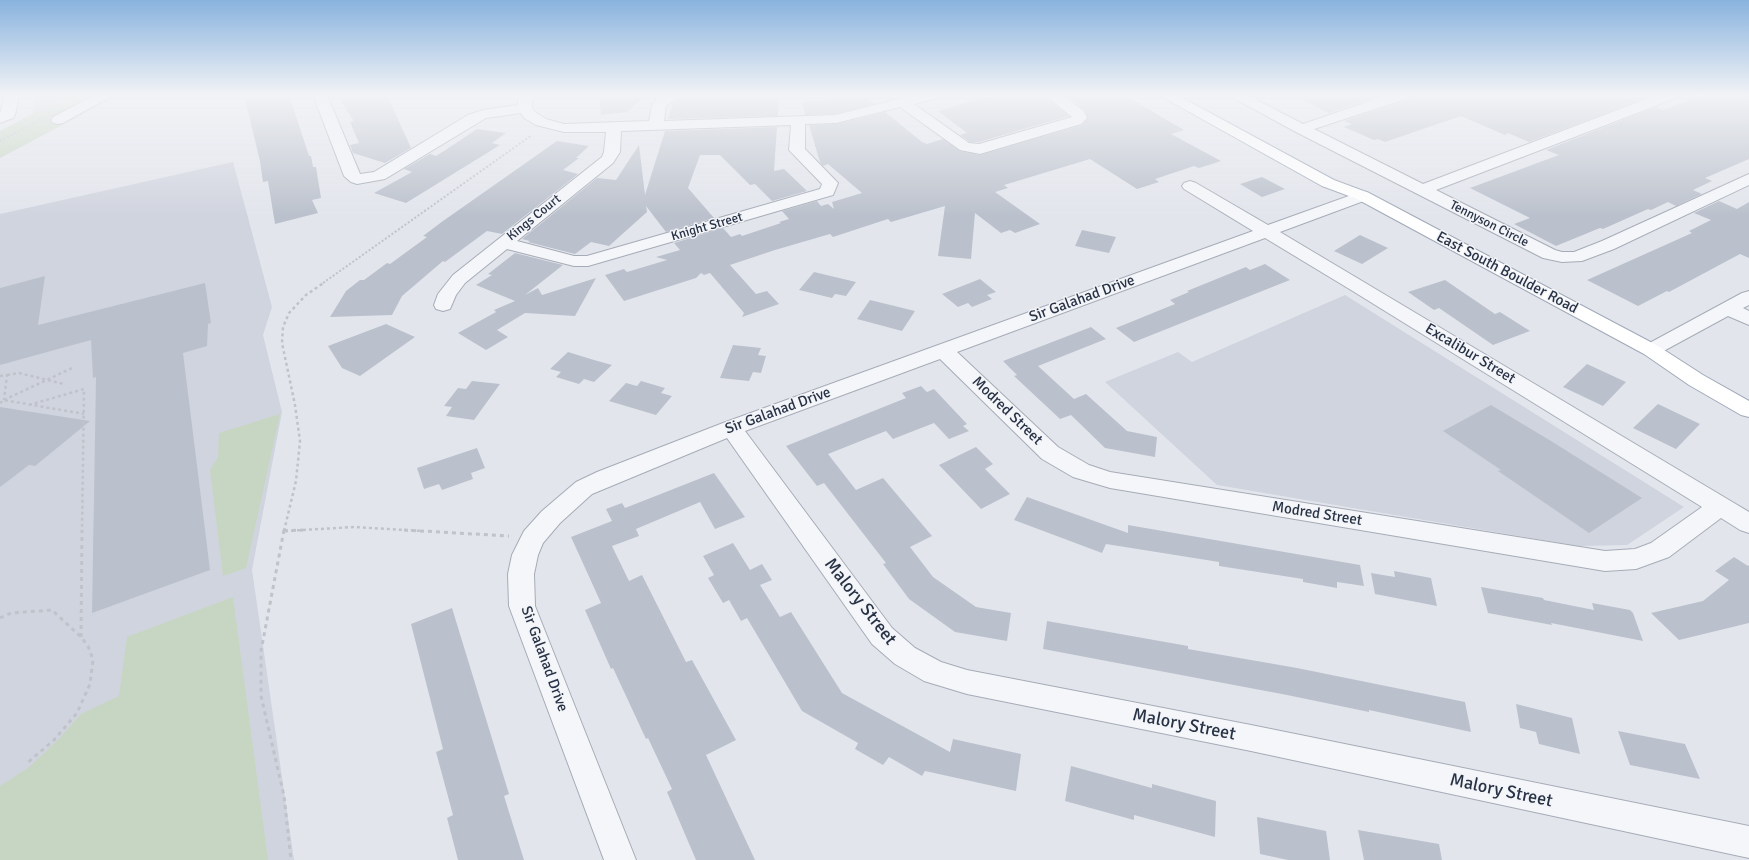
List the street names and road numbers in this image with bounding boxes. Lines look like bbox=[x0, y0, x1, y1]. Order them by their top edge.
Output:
street label: Kings Court bbox=[504, 191, 564, 245]
street label: Tennyson Circle bbox=[1447, 197, 1531, 251]
street label: Knight Street bbox=[669, 209, 745, 245]
street label: East South Boulder Road bbox=[1433, 228, 1581, 318]
street label: Sir Galahad Drive bbox=[1027, 272, 1137, 326]
street label: Excalibur Street bbox=[1422, 320, 1518, 388]
street label: Modred Street bbox=[968, 373, 1046, 449]
street label: Sir Galahad Drive bbox=[723, 384, 833, 438]
street label: Modred Street bbox=[1271, 498, 1363, 530]
street label: Malory Street bbox=[819, 554, 901, 650]
street label: Sir Galahad Drive bbox=[517, 604, 571, 714]
street label: Malory Street bbox=[1131, 704, 1237, 746]
street label: Malory Street bbox=[1448, 770, 1554, 812]

